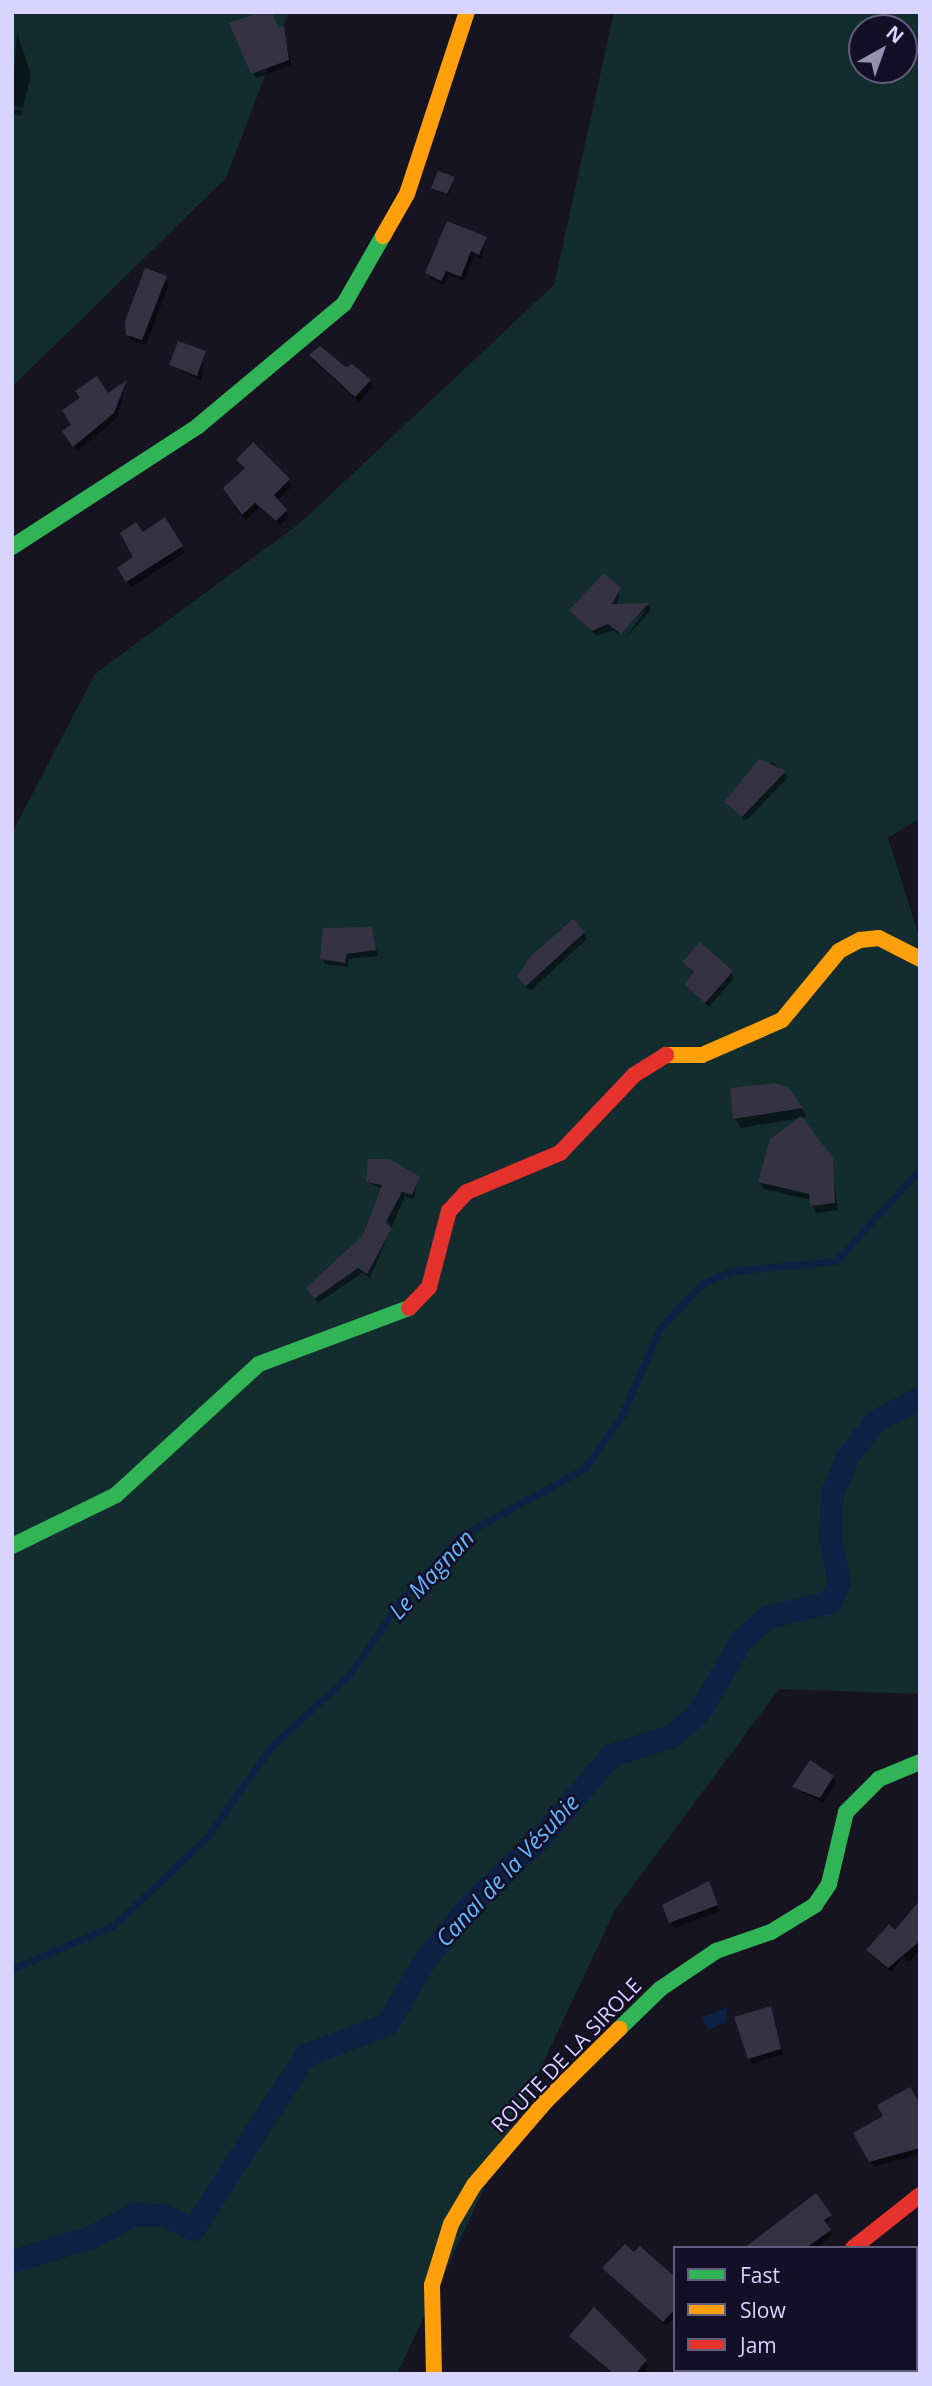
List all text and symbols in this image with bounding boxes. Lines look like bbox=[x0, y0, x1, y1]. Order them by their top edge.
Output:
north arrow bbox=[848, 14, 918, 84]
text: N bbox=[881, 20, 909, 49]
water label: Le Magnan bbox=[383, 1524, 479, 1624]
water label: Canal de la Vésubie bbox=[429, 1788, 585, 1952]
street label: ROUTE DE LA SIROLE bbox=[486, 1973, 646, 2137]
legend bbox=[673, 2246, 918, 2372]
text: Fast bbox=[740, 2261, 780, 2289]
text: Slow bbox=[740, 2296, 786, 2324]
text: Jam bbox=[740, 2331, 777, 2359]

